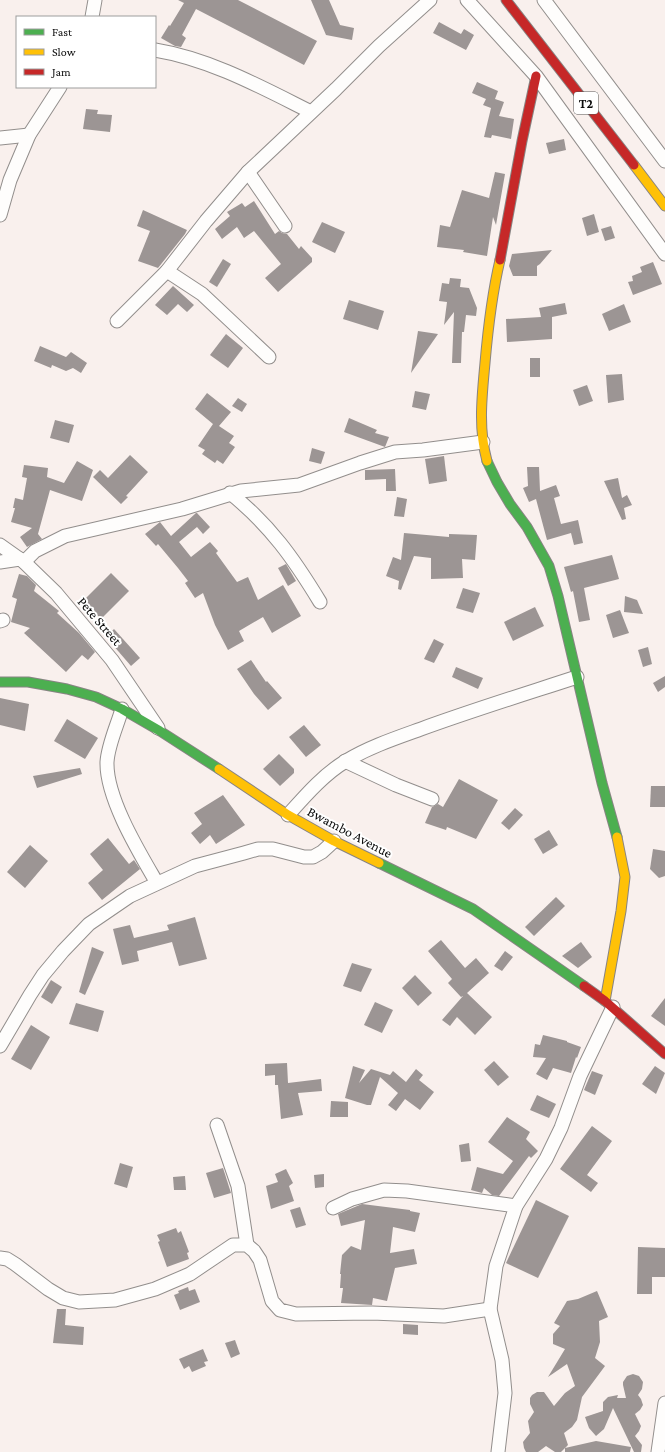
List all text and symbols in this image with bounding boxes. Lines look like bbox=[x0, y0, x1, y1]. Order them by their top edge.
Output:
legend bbox=[16, 16, 156, 88]
text: Fast bbox=[52, 25, 73, 39]
text: Slow bbox=[52, 45, 76, 59]
text: Jam bbox=[51, 65, 71, 79]
road number: T2 bbox=[574, 92, 598, 114]
street label: Pete Street bbox=[75, 593, 126, 649]
street label: Bwambo Avenue bbox=[305, 803, 395, 861]

